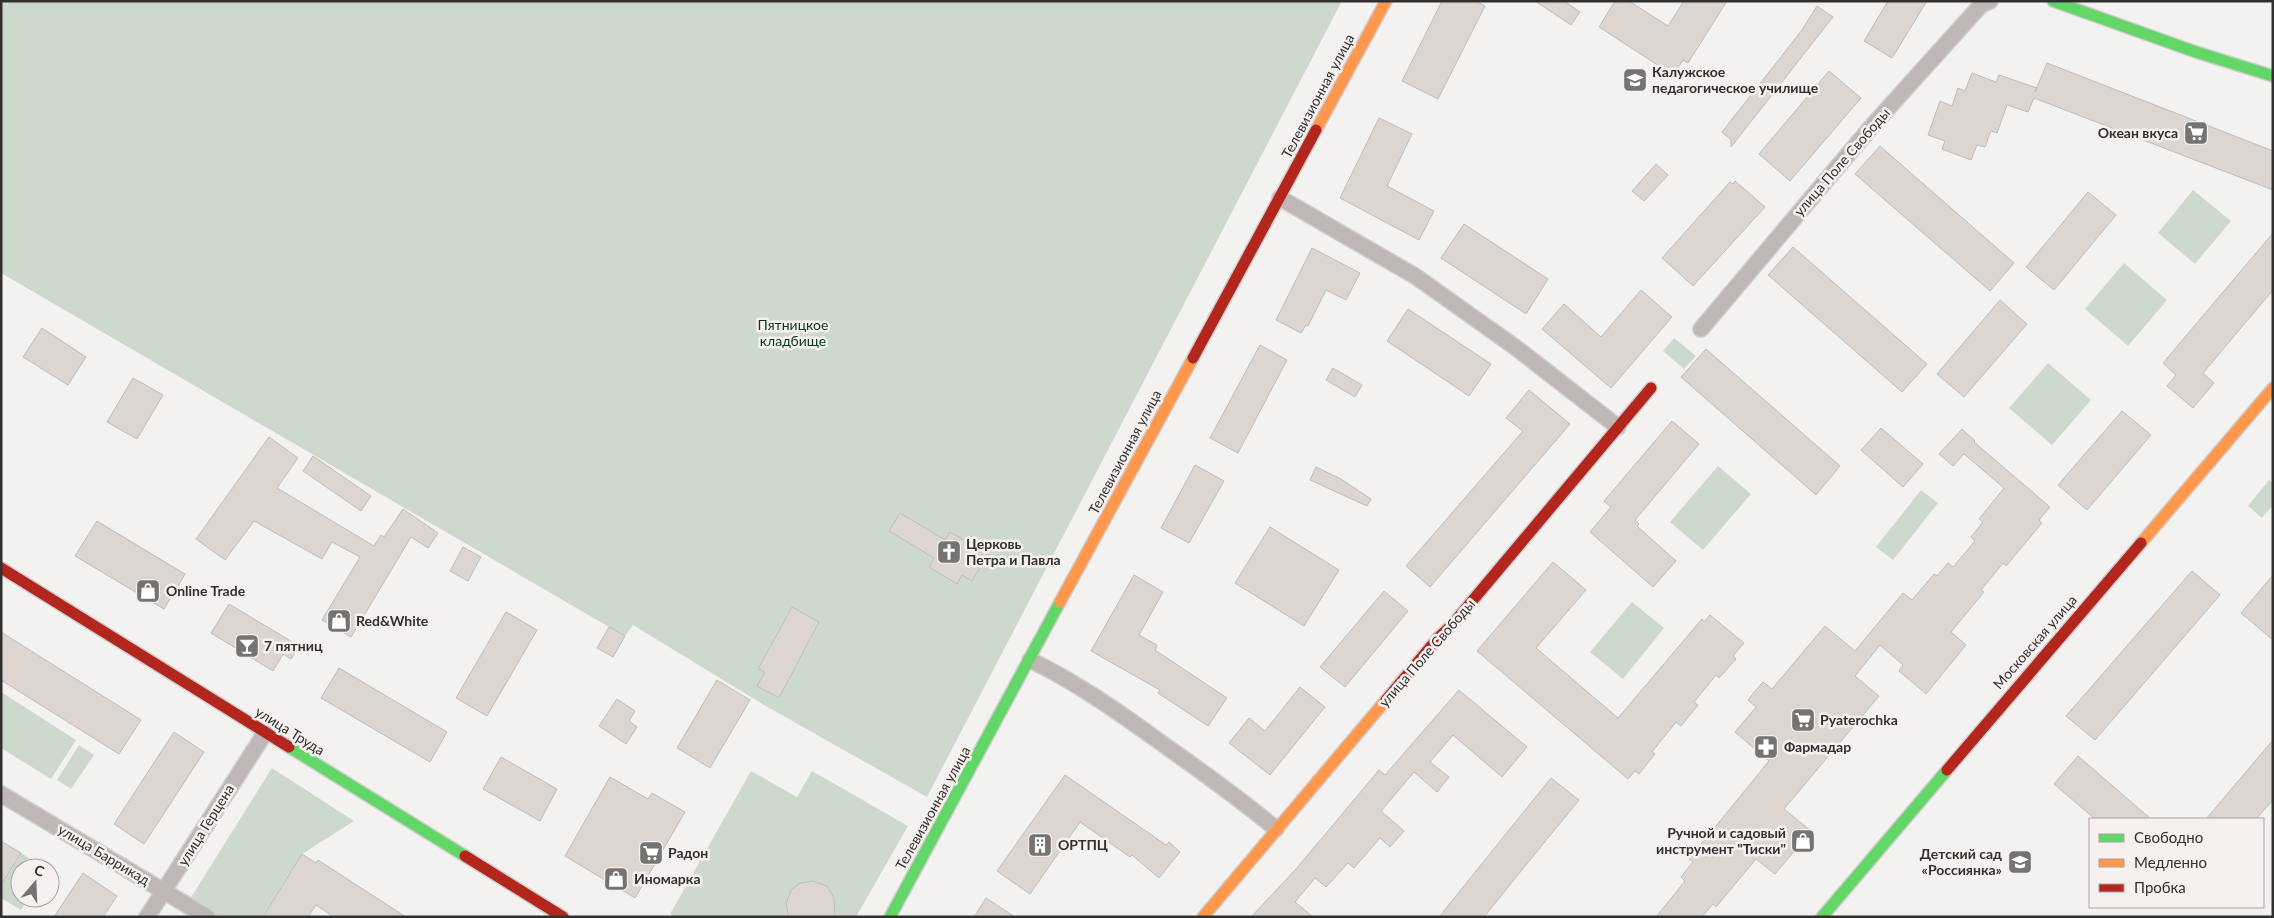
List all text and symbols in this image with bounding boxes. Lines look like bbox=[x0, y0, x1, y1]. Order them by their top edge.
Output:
street label: Телевизионная улица bbox=[1278, 31, 1358, 161]
place label: Калужское педагогическое училище bbox=[1652, 63, 1819, 96]
school or university icon: Калужское педагогическое училище bbox=[1622, 67, 1648, 93]
street label: улица Поле Свободы bbox=[1790, 104, 1893, 219]
supermarket icon: Океан вкуса bbox=[2183, 120, 2209, 146]
place label: Океан вкуса bbox=[2098, 124, 2178, 141]
park label: Пятницкое кладбище bbox=[758, 316, 828, 349]
street label: Телевизионная улица bbox=[1085, 387, 1165, 517]
place label: Церковь Петра и Павла bbox=[966, 535, 1061, 568]
church icon: Церковь Петра и Павла bbox=[936, 539, 962, 565]
shop icon: Online Trade bbox=[135, 578, 161, 604]
place label: Online Trade bbox=[166, 582, 246, 599]
street label: Московская улица bbox=[1989, 591, 2080, 692]
street label: улица Поле Свободы bbox=[1375, 595, 1478, 710]
shop icon: Red&White bbox=[326, 608, 352, 634]
place label: Red&White bbox=[356, 612, 429, 629]
bar icon: 7 пятниц bbox=[234, 633, 260, 659]
place label: 7 пятниц bbox=[264, 637, 323, 654]
street label: улица Труда bbox=[253, 703, 328, 759]
supermarket icon: Pyaterochka bbox=[1790, 707, 1816, 733]
place label: Pyaterochka bbox=[1820, 711, 1898, 728]
pharmacy icon: Фармадар bbox=[1753, 734, 1779, 760]
place label: Фармадар bbox=[1784, 738, 1851, 755]
street label: Телевизионная улица bbox=[892, 743, 974, 872]
street label: улица Герцена bbox=[174, 781, 237, 869]
legend bbox=[2089, 818, 2264, 908]
street label: улица Баррикад bbox=[55, 820, 154, 889]
place label: Ручной и садовый инструмент "Тиски" bbox=[1656, 824, 1786, 857]
shop icon: Ручной и садовый инструмент "Тиски" bbox=[1790, 828, 1816, 854]
text: Свободно bbox=[2134, 828, 2203, 846]
building icon: ОРТПЦ bbox=[1027, 832, 1053, 858]
place label: ОРТПЦ bbox=[1058, 836, 1108, 853]
supermarket icon: Радон bbox=[638, 840, 664, 866]
place label: Радон bbox=[668, 844, 708, 861]
place label: Детский сад «Россиянка» bbox=[1920, 845, 2002, 878]
school or university icon: Детский сад «Россиянка» bbox=[2007, 849, 2033, 875]
text: Медленно bbox=[2134, 853, 2207, 871]
north arrow bbox=[10, 858, 60, 908]
text: С bbox=[32, 861, 47, 880]
shop icon: Иномарка bbox=[603, 866, 629, 892]
place label: Иномарка bbox=[634, 870, 701, 887]
text: Пробка bbox=[2134, 878, 2186, 896]

